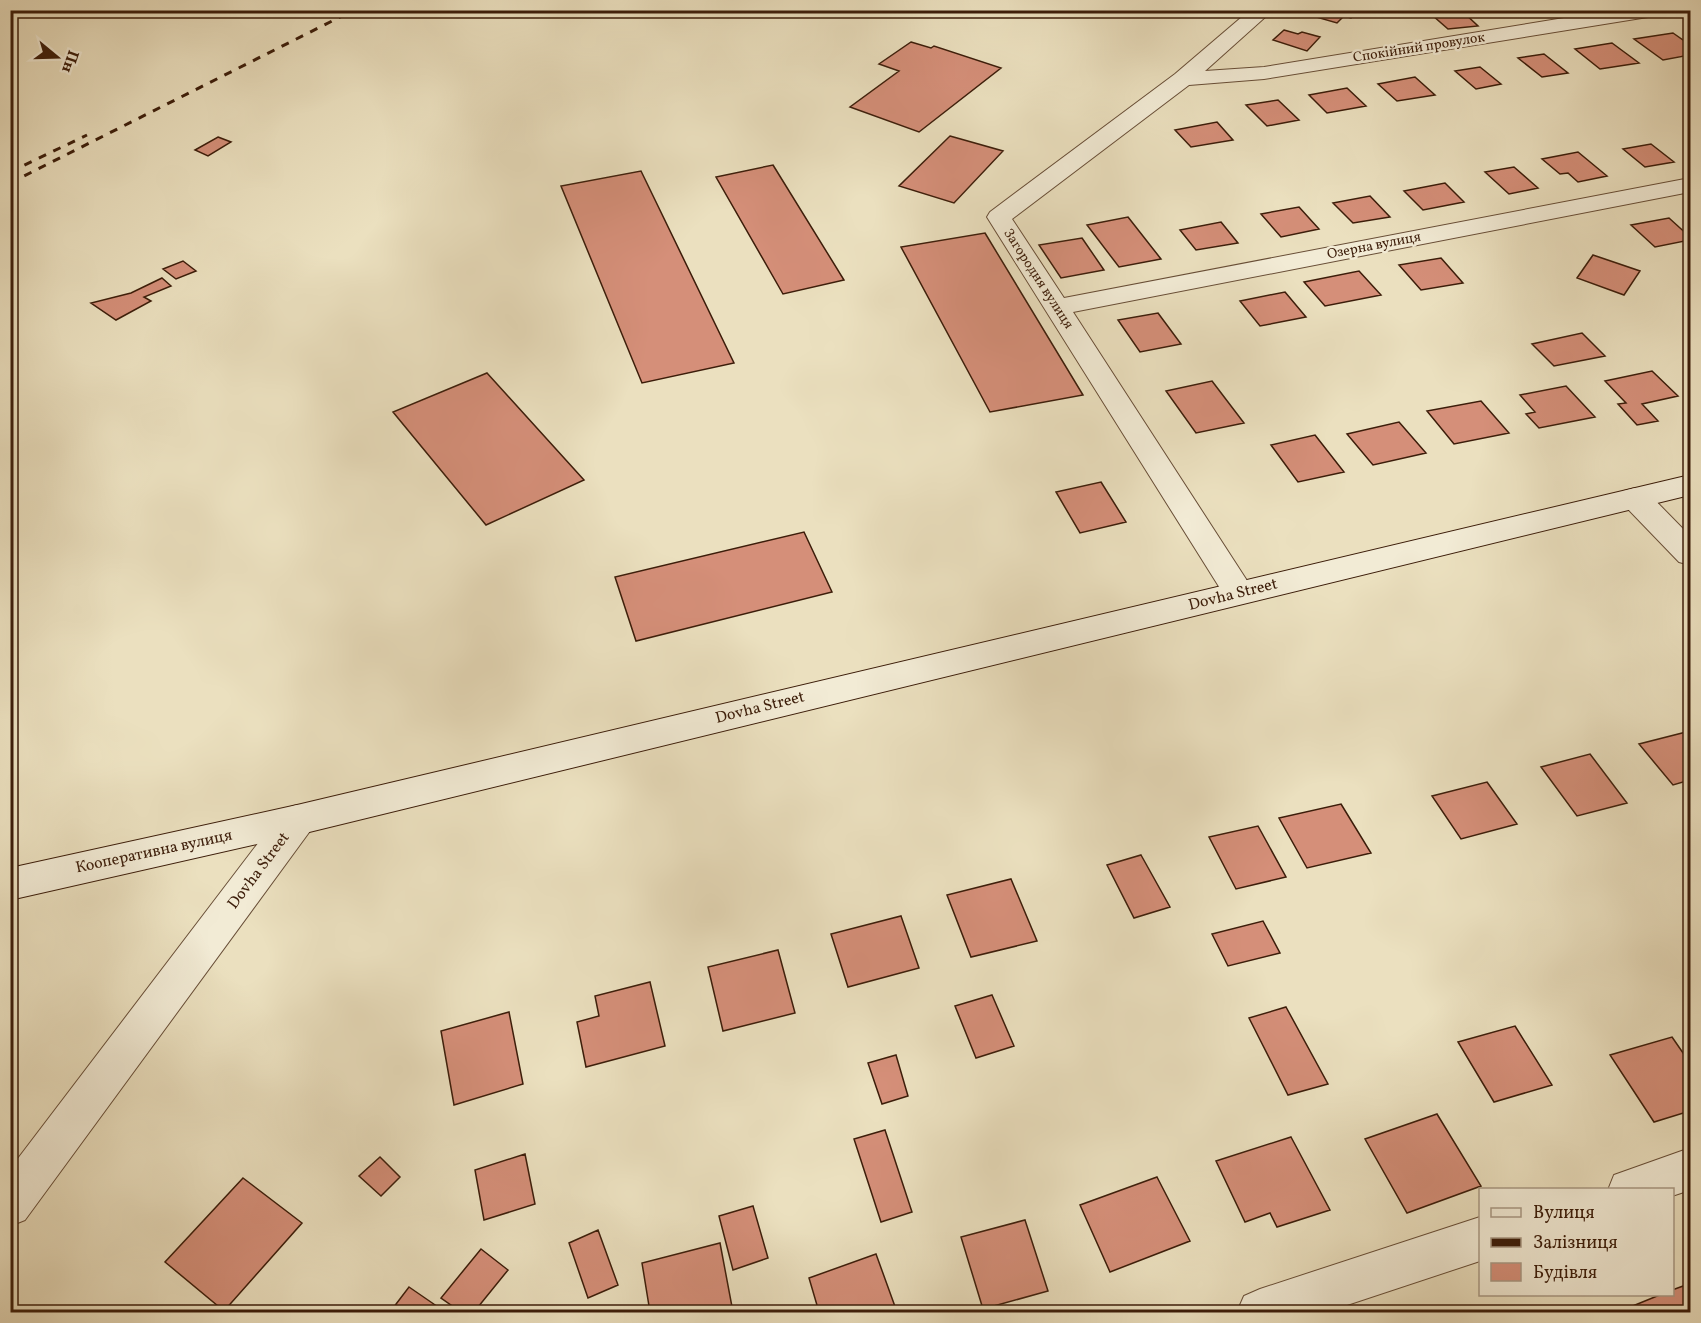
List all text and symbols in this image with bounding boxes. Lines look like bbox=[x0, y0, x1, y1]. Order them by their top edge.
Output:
north arrow bbox=[27, 27, 87, 87]
street label: Спокійний провулок bbox=[1352, 28, 1487, 68]
text: Пн bbox=[55, 47, 83, 76]
street label: Загородня вулиця bbox=[998, 225, 1078, 333]
street label: Озерна вулиця bbox=[1326, 228, 1422, 264]
street label: Dovha Street bbox=[1186, 573, 1280, 617]
street label: Dovha Street bbox=[713, 686, 807, 730]
street label: Кооперативна вулиця bbox=[74, 825, 234, 879]
street label: Dovha Street bbox=[223, 828, 295, 914]
legend bbox=[1479, 1188, 1674, 1296]
text: Вулиця bbox=[1533, 1201, 1595, 1226]
text: Залізниця bbox=[1533, 1231, 1618, 1256]
text: Будівля bbox=[1533, 1261, 1597, 1286]

